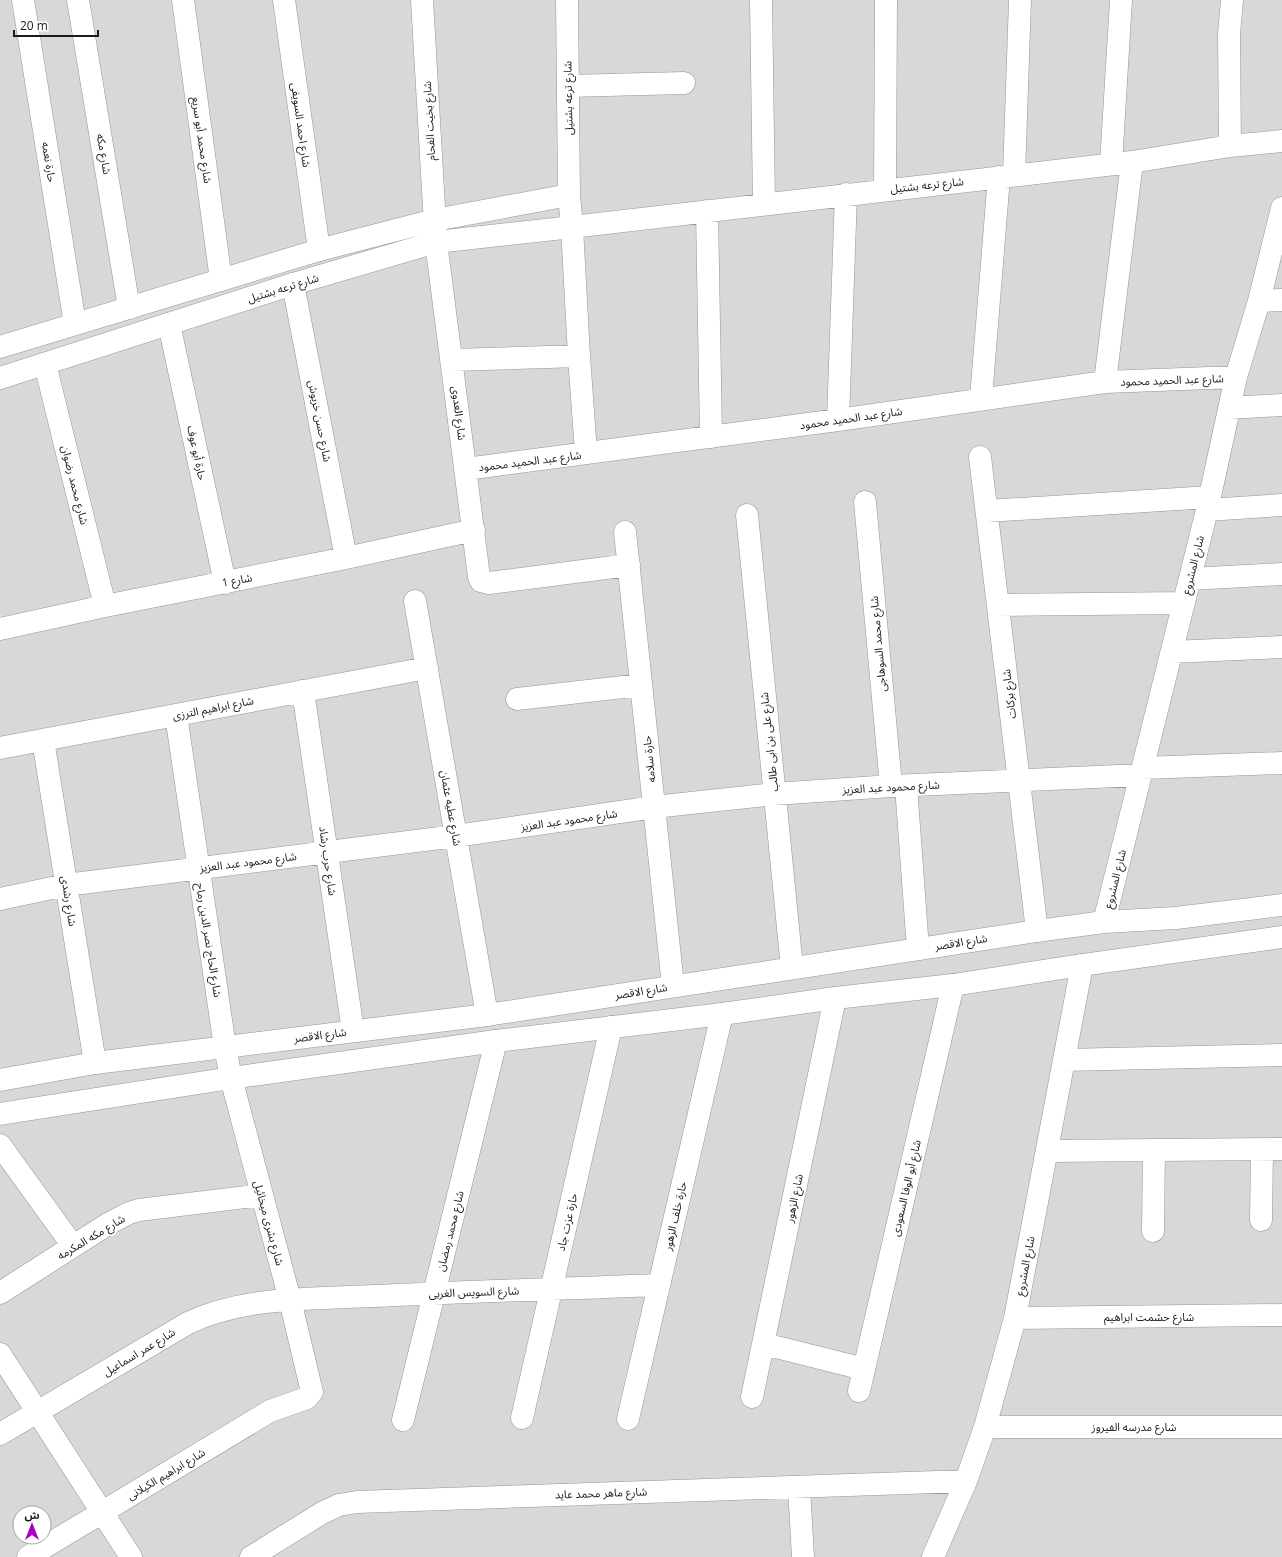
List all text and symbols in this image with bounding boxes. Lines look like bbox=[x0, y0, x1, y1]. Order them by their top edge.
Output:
scale bar bbox=[14, 12, 98, 38]
text: 20 m bbox=[20, 17, 48, 34]
street label: شارع ترعه بشتيل bbox=[559, 61, 577, 135]
street label: شارع بخيت الفحام bbox=[419, 80, 439, 161]
street label: شارع احمد السويفى bbox=[287, 82, 315, 169]
street label: شارع محمد أبو سريع bbox=[188, 96, 216, 185]
street label: شارع مكه bbox=[93, 132, 116, 176]
street label: حارة نعمه bbox=[39, 141, 60, 184]
street label: شارع ترعه بشتيل bbox=[889, 173, 965, 197]
street label: شارع ترعه بشتيل bbox=[245, 269, 321, 306]
street label: شارع عبد الحميد محمود bbox=[1120, 370, 1224, 390]
street label: شارع حسن خربوش bbox=[304, 379, 336, 464]
street label: شارع العدوى bbox=[448, 385, 470, 441]
street label: شارع عبد الحميد محمود bbox=[799, 403, 904, 433]
street label: حارة أبو عوف bbox=[184, 424, 211, 482]
street label: شارع محمد رضوان bbox=[57, 444, 93, 527]
street label: شارع عبد الحميد محمود bbox=[478, 447, 583, 475]
street label: شارع المشروع bbox=[1178, 533, 1208, 596]
street label: شارع 1 bbox=[220, 569, 254, 591]
street label: شارع محمد السوهاجى bbox=[866, 595, 890, 693]
street label: شارع بركات bbox=[998, 668, 1020, 720]
street label: شارع على بن ابى طالب bbox=[756, 691, 782, 793]
street label: شارع ابراهيم الترزى bbox=[171, 692, 256, 725]
street label: حارة سلامه bbox=[639, 734, 658, 783]
street label: شارع عطيه عثمان bbox=[436, 769, 466, 848]
street label: شارع محمود عبد العزيز bbox=[841, 776, 941, 798]
street label: شارع محمود عبد العزيز bbox=[519, 805, 619, 835]
street label: شارع حرب رشاد bbox=[315, 825, 341, 897]
street label: شارع المشروع bbox=[1100, 847, 1130, 910]
street label: شارع محمود عبد العزيز bbox=[198, 848, 298, 876]
street label: شارع رشدى bbox=[57, 875, 81, 928]
street label: شارع الحاج نصر الدين رماح bbox=[192, 882, 226, 999]
street label: شارع الاقصر bbox=[933, 930, 989, 954]
street label: شارع الاقصر bbox=[613, 979, 669, 1003]
street label: شارع الاقصر bbox=[292, 1024, 348, 1046]
street label: شارع أبو الوفا السعودى bbox=[887, 1138, 925, 1238]
street label: شارع الزهور bbox=[781, 1172, 807, 1225]
street label: شارع بشرى ميخائيل bbox=[250, 1179, 288, 1268]
street label: حارة خلف الزهور bbox=[659, 1179, 690, 1253]
street label: شارع محمد رمضان bbox=[432, 1189, 468, 1273]
street label: حارة عزت جاد bbox=[553, 1191, 581, 1252]
street label: شارع مكه المكرمه bbox=[54, 1210, 128, 1264]
street label: شارع المشروع bbox=[1011, 1234, 1039, 1297]
street label: شارع السويس الغربى bbox=[428, 1282, 520, 1302]
street label: شارع حشمت ابراهيم bbox=[1104, 1309, 1194, 1326]
street label: شارع عمر اسماعيل bbox=[100, 1324, 179, 1380]
street label: شارع مدرسه الفيروز bbox=[1091, 1419, 1177, 1435]
street label: شارع ابراهيم الكيلانى bbox=[124, 1444, 209, 1505]
street label: شارع ماهر محمد عايد bbox=[554, 1483, 648, 1503]
north arrow bbox=[12, 1505, 52, 1545]
text: ش bbox=[24, 1507, 40, 1522]

